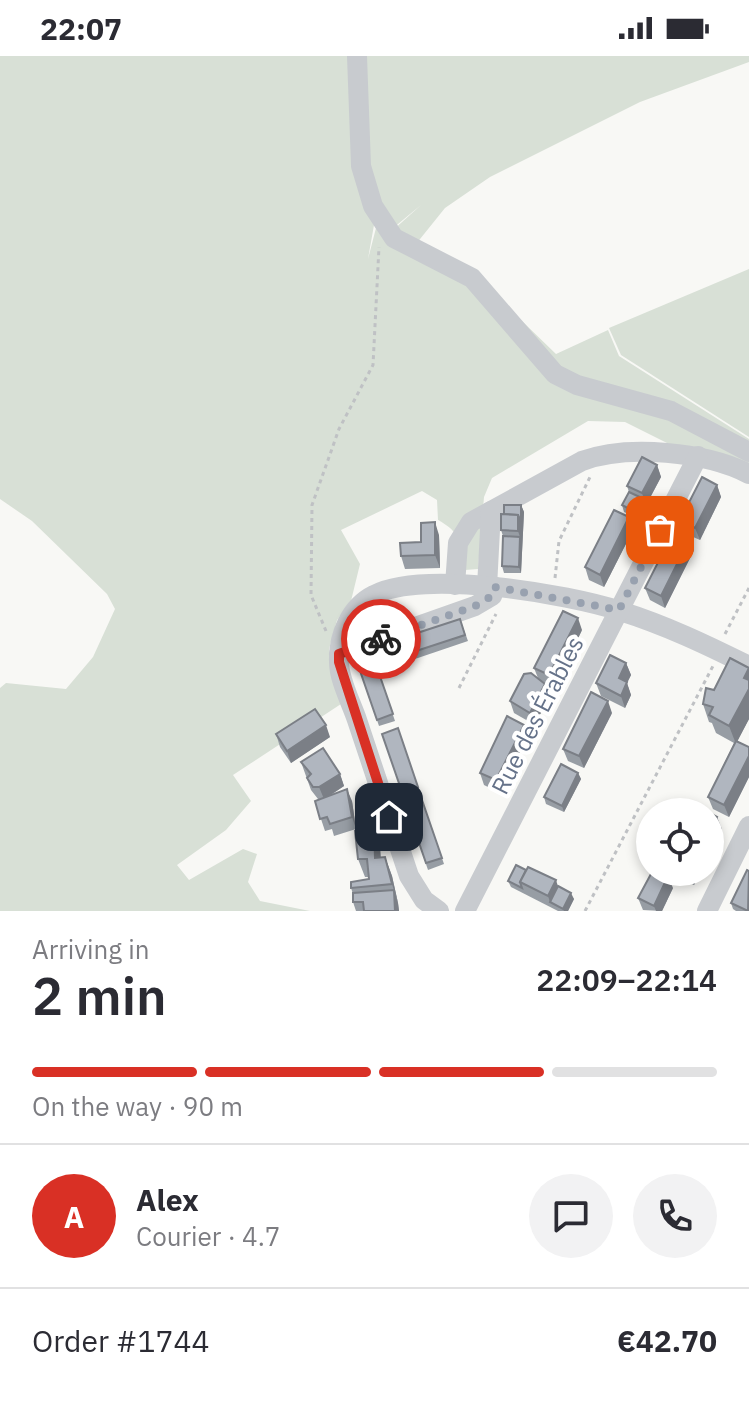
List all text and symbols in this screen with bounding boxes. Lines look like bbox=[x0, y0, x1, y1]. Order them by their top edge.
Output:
text: 22:07 bbox=[40, 9, 122, 48]
pin bbox=[626, 496, 694, 564]
icon: bag bbox=[638, 508, 682, 552]
courier bbox=[341, 599, 421, 679]
icon: bike bbox=[359, 617, 403, 661]
street label: Rue des Érables bbox=[483, 631, 591, 799]
pin bbox=[355, 783, 423, 851]
icon: home bbox=[367, 795, 411, 839]
map controls bbox=[636, 798, 724, 886]
button: locate bbox=[636, 798, 724, 886]
text: Arriving in bbox=[32, 932, 149, 966]
text: 22:09–22:14 bbox=[536, 960, 717, 999]
text: 2 min bbox=[32, 962, 167, 1029]
text: On the way · 90 m bbox=[32, 1089, 243, 1123]
button: chat bbox=[529, 1174, 613, 1258]
button: phone bbox=[633, 1174, 717, 1258]
text: Alex bbox=[136, 1180, 199, 1219]
text: A bbox=[64, 1197, 84, 1236]
text: Courier · 4.7 bbox=[136, 1219, 280, 1253]
text: Order #1744 bbox=[32, 1321, 209, 1360]
text: €42.70 bbox=[617, 1321, 717, 1360]

